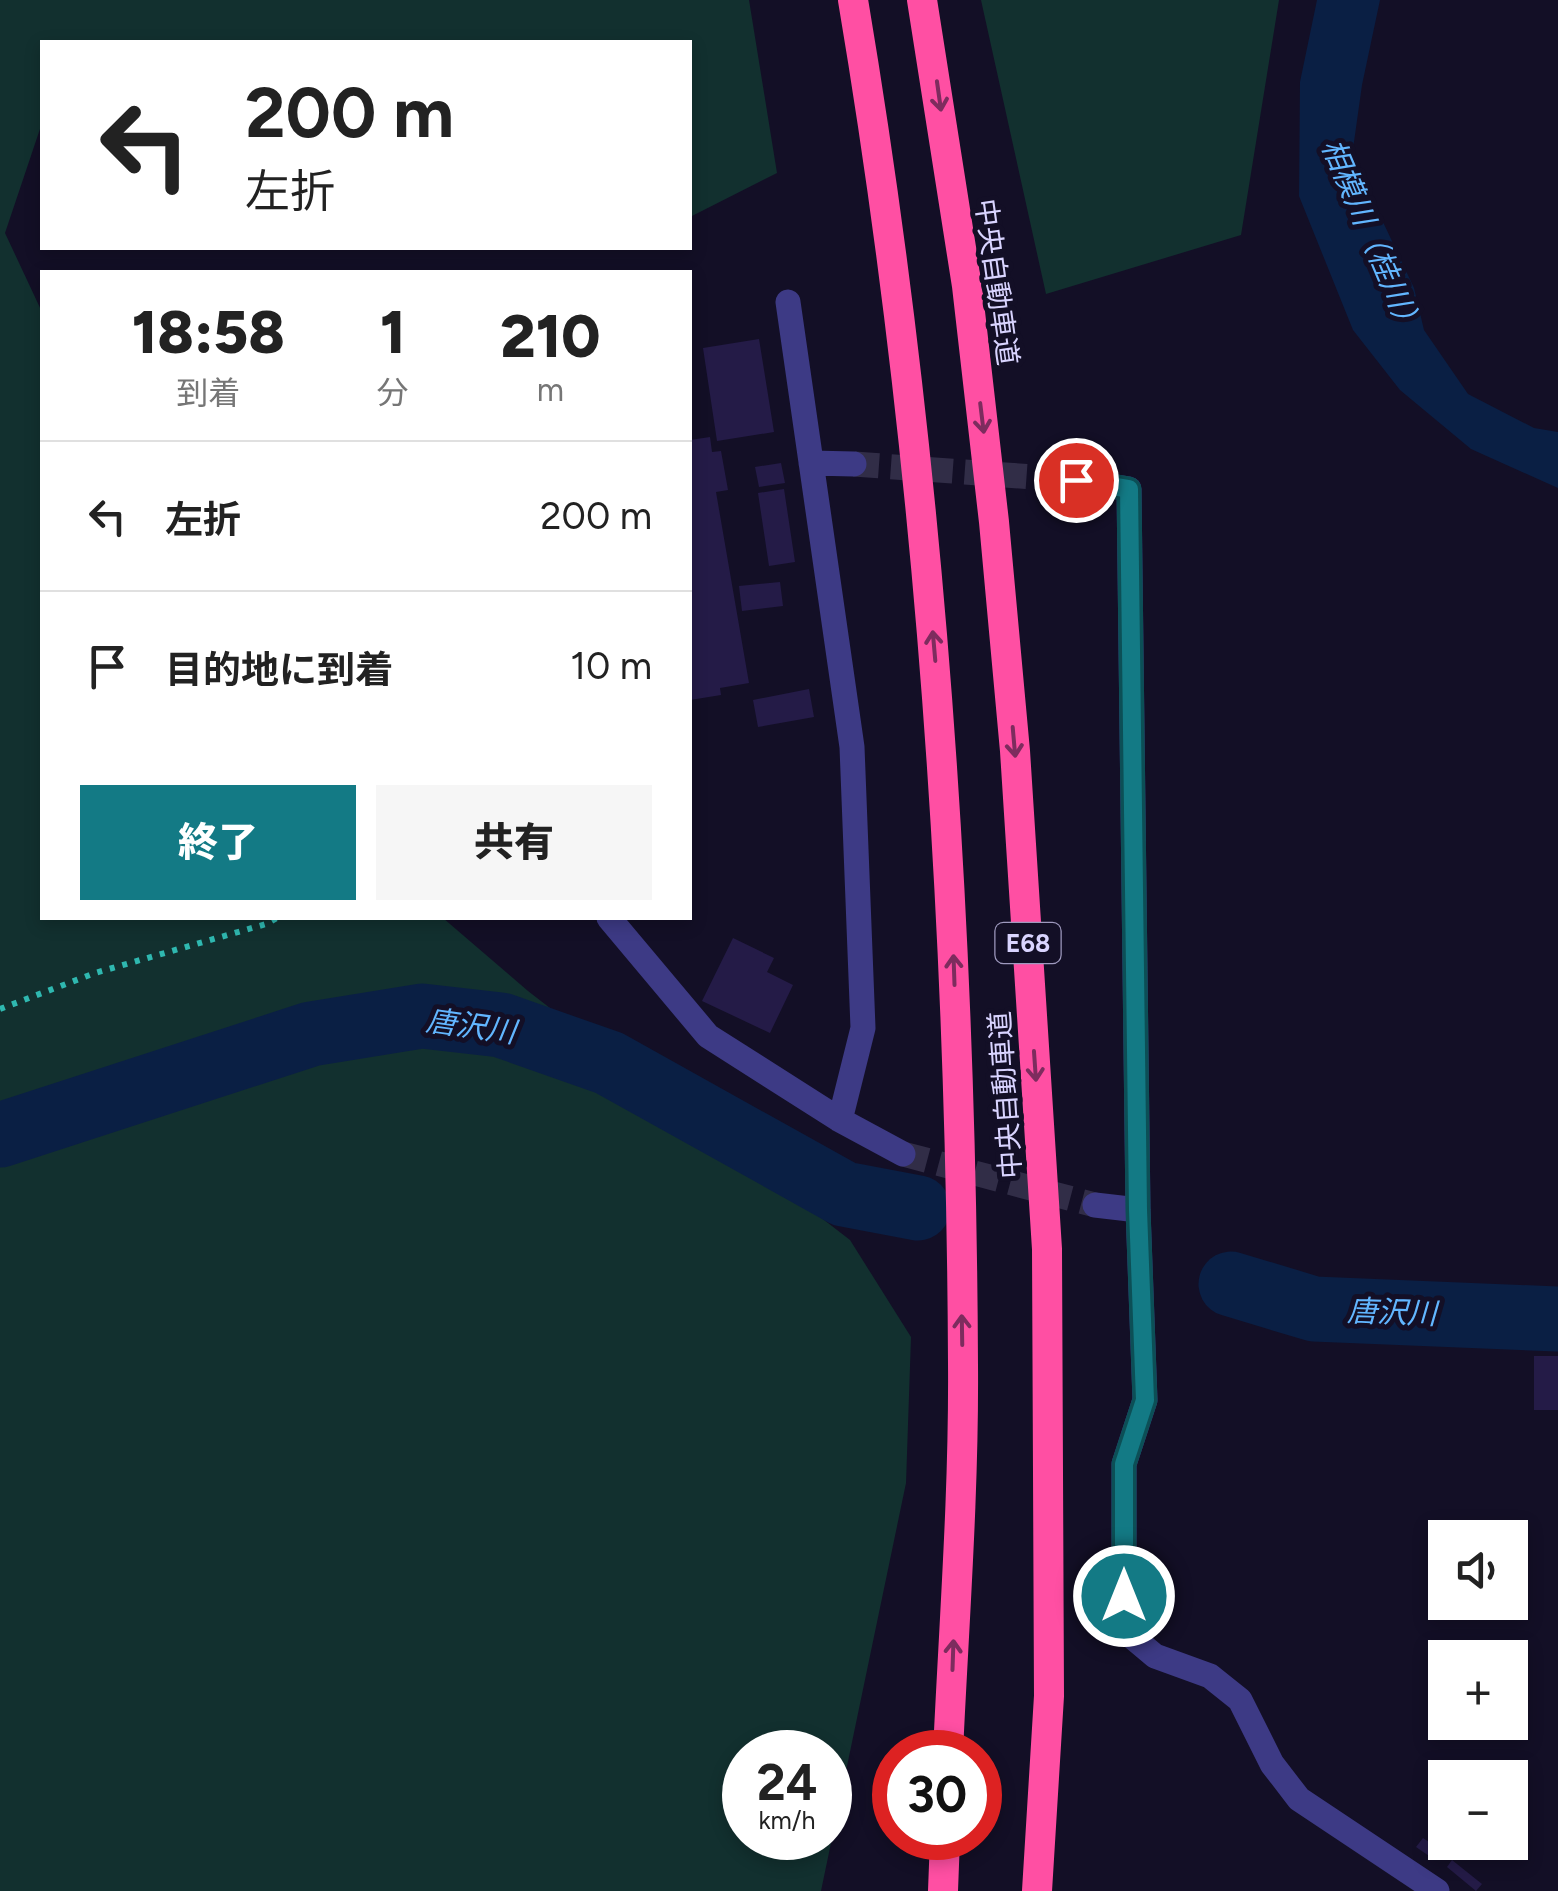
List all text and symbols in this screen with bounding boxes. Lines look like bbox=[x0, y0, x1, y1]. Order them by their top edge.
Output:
text: 200 m bbox=[245, 70, 454, 155]
one-way arrow bbox=[930, 79, 948, 112]
icon: left bbox=[80, 80, 210, 210]
water label: 相模川（桂川） bbox=[1314, 133, 1430, 341]
text: 左折 bbox=[245, 164, 335, 218]
street label: 中央自動車道 bbox=[968, 196, 1026, 368]
text: 18:58 bbox=[132, 296, 285, 368]
text: 1 bbox=[380, 296, 405, 368]
text: 210 bbox=[500, 300, 600, 372]
text: m bbox=[537, 371, 564, 409]
text: 到着 bbox=[176, 374, 240, 412]
text: 分 bbox=[377, 374, 409, 412]
one-way arrow bbox=[973, 402, 992, 434]
pin bbox=[1034, 438, 1119, 523]
icon: arrive bbox=[1049, 453, 1104, 508]
icon: left bbox=[80, 489, 135, 544]
text: 200 m bbox=[540, 493, 652, 539]
text: 左折 bbox=[165, 497, 241, 543]
one-way arrow bbox=[924, 631, 943, 663]
icon: arrive bbox=[80, 639, 135, 694]
text: 10 m bbox=[570, 643, 652, 689]
text: 目的地に到着 bbox=[165, 647, 393, 693]
one-way arrow bbox=[1004, 725, 1023, 757]
button: 終了 bbox=[80, 785, 356, 900]
button: 共有 bbox=[376, 785, 652, 900]
road number: E68 bbox=[996, 923, 1060, 963]
one-way arrow bbox=[945, 955, 964, 987]
water label: 唐沢川 bbox=[424, 1001, 521, 1051]
street label: 中央自動車道 bbox=[982, 1010, 1028, 1180]
one-way arrow bbox=[1026, 1049, 1045, 1081]
water label: 唐沢川 bbox=[1346, 1292, 1441, 1332]
one-way arrow bbox=[953, 1315, 972, 1347]
map controls bbox=[1428, 1520, 1528, 1860]
button: sound bbox=[1428, 1520, 1528, 1620]
position arrow bbox=[1072, 1544, 1176, 1648]
one-way arrow bbox=[943, 1640, 962, 1672]
button: + bbox=[1428, 1640, 1528, 1740]
speed limit sign: 30 bbox=[872, 1730, 1002, 1860]
text: 24 bbox=[757, 1752, 817, 1813]
button: − bbox=[1428, 1760, 1528, 1860]
text: km/h bbox=[758, 1805, 816, 1835]

